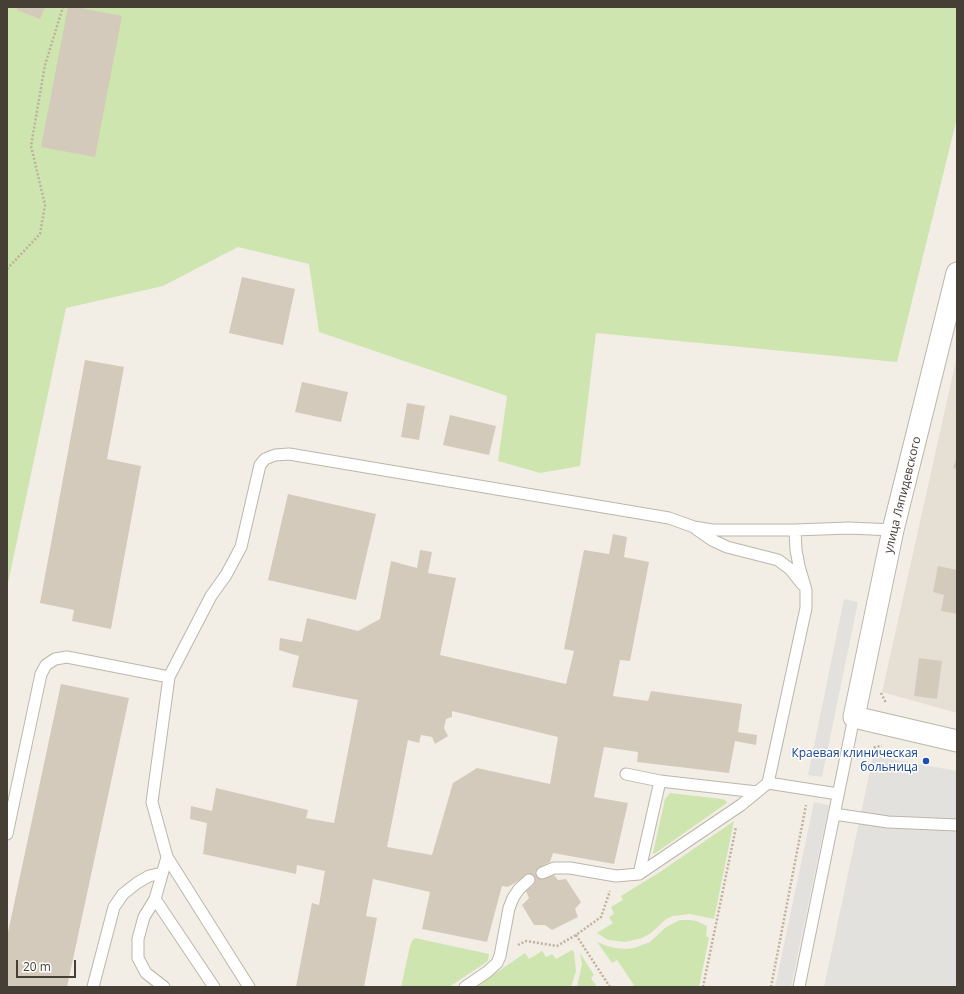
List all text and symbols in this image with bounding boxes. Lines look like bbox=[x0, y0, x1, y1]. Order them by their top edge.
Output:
street label: улица Ляпидевского bbox=[881, 435, 925, 555]
place label: Краевая клиническая больница bbox=[791, 747, 918, 775]
marker: Краевая клиническая больница bbox=[921, 756, 931, 766]
scale bar bbox=[18, 952, 78, 978]
text: 20 m bbox=[23, 958, 51, 975]

